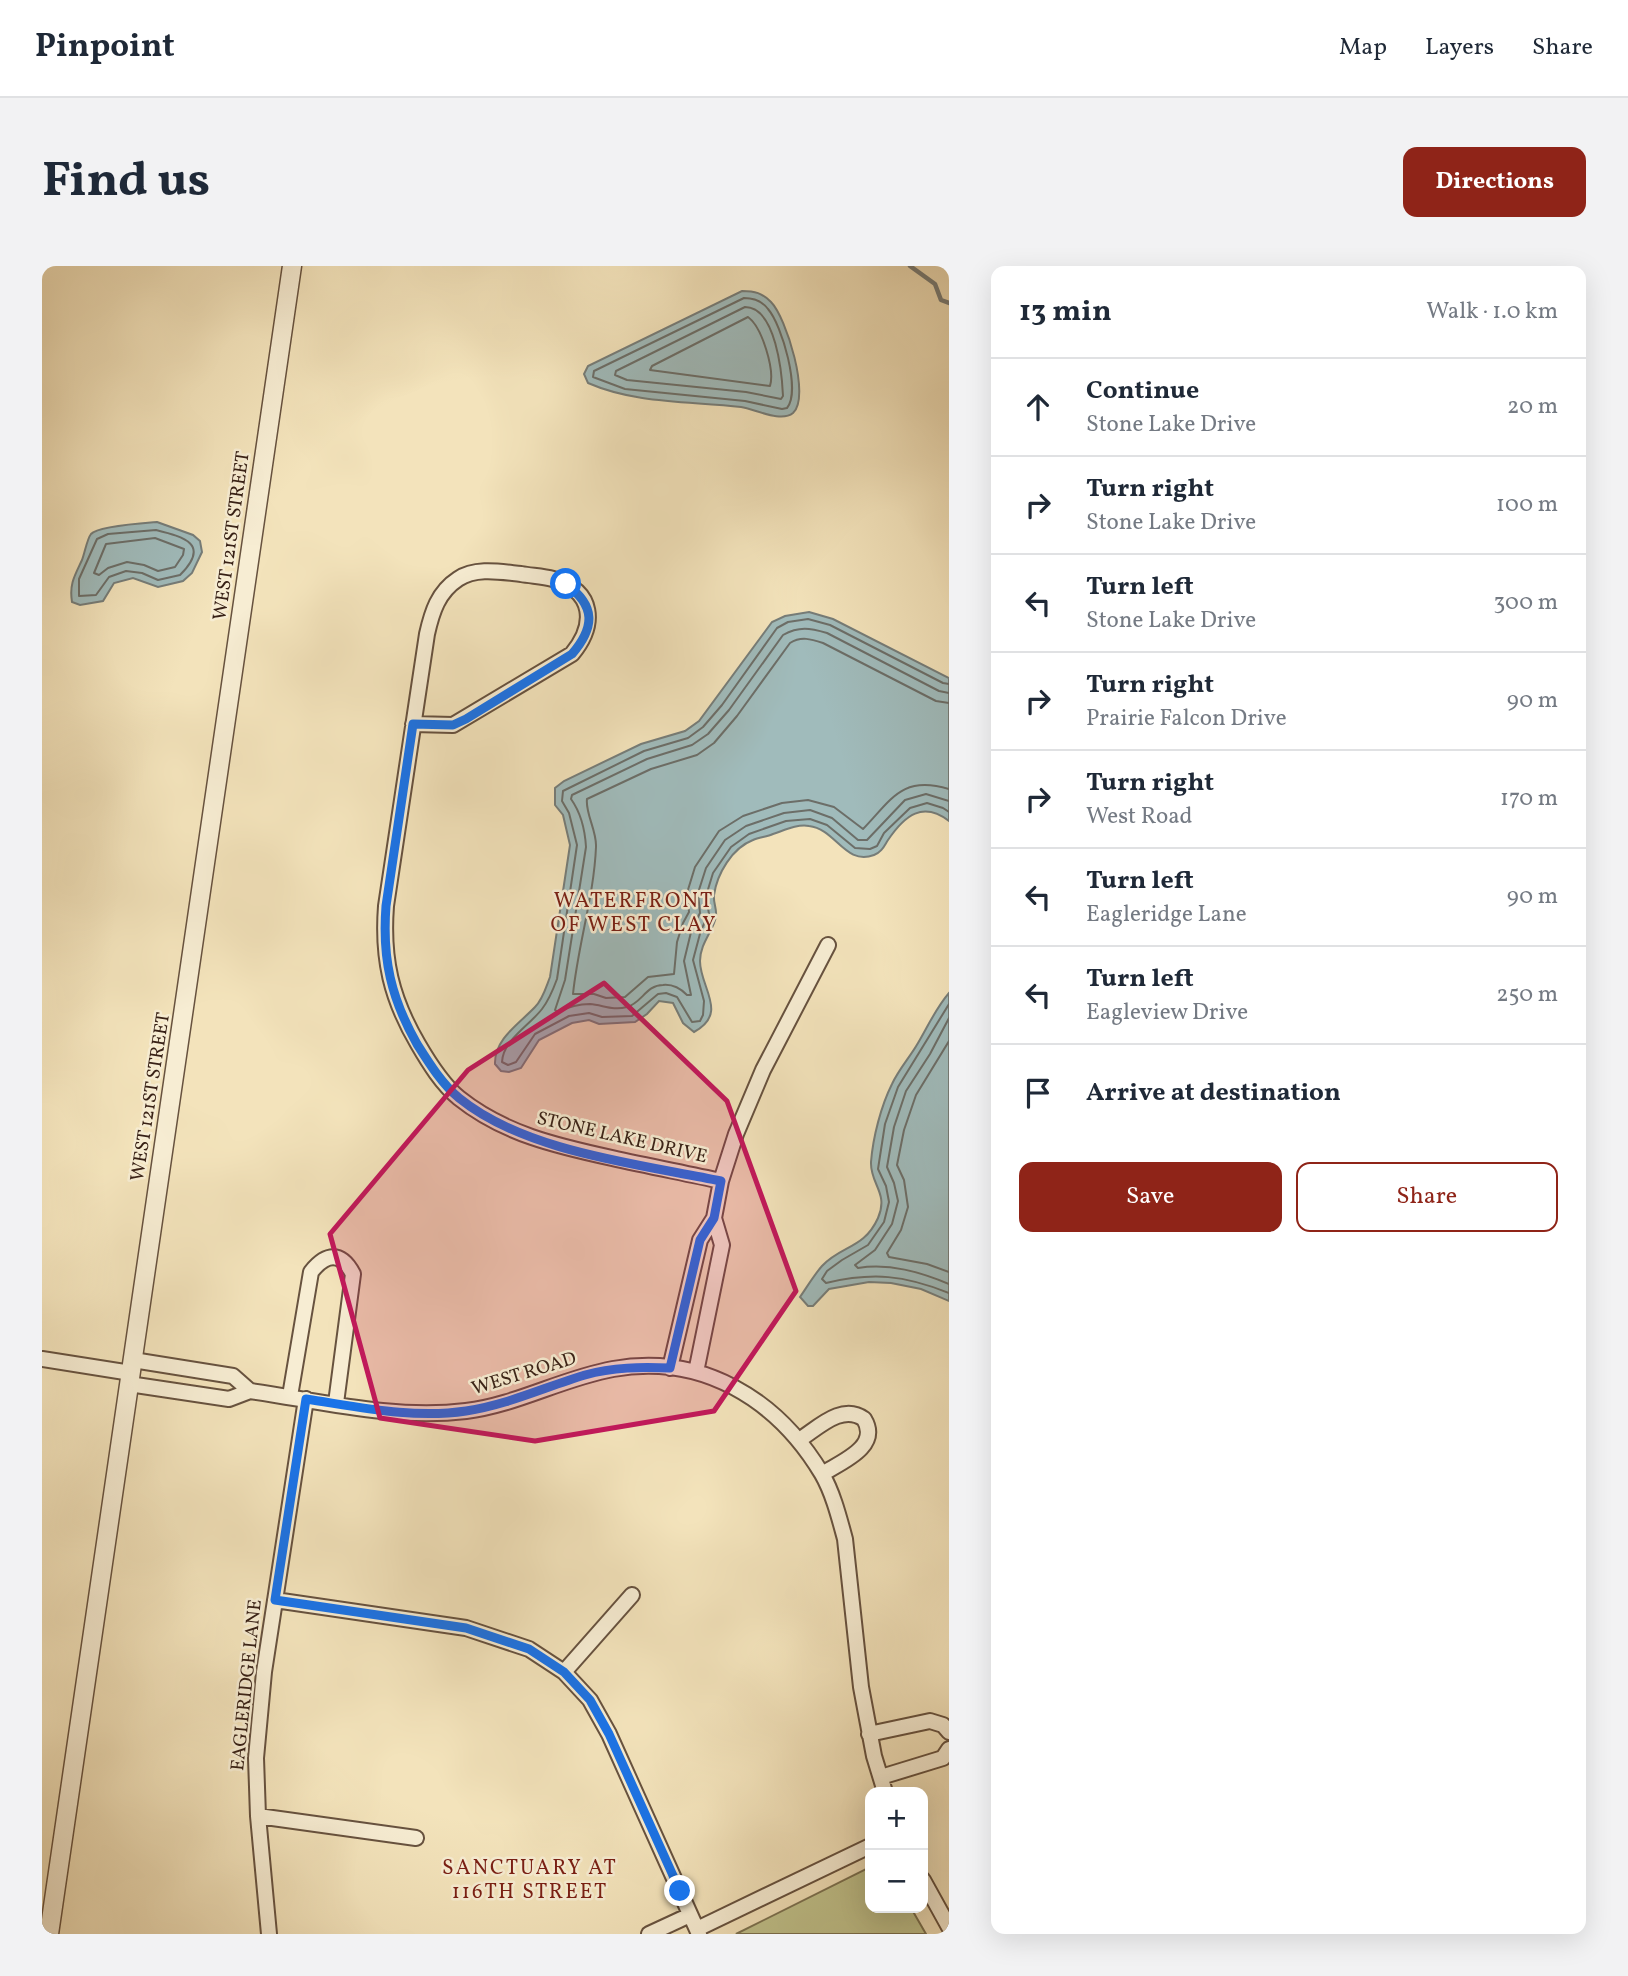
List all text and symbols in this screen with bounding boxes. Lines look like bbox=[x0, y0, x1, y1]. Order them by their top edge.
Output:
text: Pinpoint bbox=[35, 25, 175, 71]
text: Map bbox=[1339, 31, 1387, 65]
text: Layers bbox=[1425, 31, 1494, 65]
text: Share bbox=[1532, 31, 1593, 65]
button: Directions bbox=[1403, 147, 1586, 217]
text: Find us bbox=[42, 148, 210, 217]
text: 13 min bbox=[1019, 291, 1112, 333]
text: Walk · 1.0 km bbox=[1426, 296, 1558, 328]
text: Continue bbox=[1086, 373, 1199, 409]
icon: ahead bbox=[1019, 388, 1057, 426]
text: 20 m bbox=[1507, 391, 1558, 423]
text: Stone Lake Drive bbox=[1086, 409, 1256, 441]
street label: WEST 121ST STREET bbox=[207, 450, 257, 622]
text: Turn right bbox=[1086, 471, 1214, 507]
icon: right bbox=[1019, 486, 1057, 524]
text: 100 m bbox=[1496, 489, 1558, 521]
text: Stone Lake Drive bbox=[1086, 507, 1256, 539]
route start bbox=[550, 568, 581, 599]
text: Turn left bbox=[1086, 569, 1194, 605]
icon: left bbox=[1019, 584, 1057, 622]
text: 300 m bbox=[1494, 587, 1558, 619]
text: Stone Lake Drive bbox=[1086, 605, 1256, 637]
text: Turn right bbox=[1086, 667, 1214, 703]
icon: right bbox=[1019, 682, 1057, 720]
text: 90 m bbox=[1507, 685, 1558, 717]
text: Prairie Falcon Drive bbox=[1086, 703, 1287, 735]
text: Turn right bbox=[1086, 765, 1214, 801]
icon: right bbox=[1019, 780, 1057, 818]
text: 170 m bbox=[1500, 783, 1558, 815]
text: West Road bbox=[1086, 801, 1193, 833]
text: Turn left bbox=[1086, 863, 1194, 899]
icon: left bbox=[1019, 878, 1057, 916]
text: 90 m bbox=[1507, 881, 1558, 913]
district label: WATERFRONT OF WEST CLAY bbox=[551, 887, 717, 940]
text: Eagleridge Lane bbox=[1086, 899, 1247, 931]
text: Turn left bbox=[1086, 961, 1194, 997]
icon: left bbox=[1019, 976, 1057, 1014]
text: 250 m bbox=[1496, 979, 1558, 1011]
text: Eagleview Drive bbox=[1086, 997, 1248, 1029]
street label: WEST 121ST STREET bbox=[125, 1011, 177, 1183]
icon: arrive bbox=[1019, 1074, 1057, 1112]
text: Arrive at destination bbox=[1086, 1075, 1341, 1111]
street label: STONE LAKE DRIVE bbox=[534, 1106, 710, 1170]
button: Save bbox=[1019, 1162, 1282, 1232]
button: Share bbox=[1296, 1162, 1558, 1232]
street label: WEST ROAD bbox=[468, 1346, 580, 1402]
street label: EAGLERIDGE LANE bbox=[225, 1598, 269, 1772]
map controls bbox=[865, 1787, 928, 1913]
button: + bbox=[865, 1787, 928, 1850]
button: − bbox=[865, 1850, 928, 1913]
district label: SANCTUARY AT 116TH STREET bbox=[442, 1854, 618, 1907]
route end bbox=[664, 1875, 695, 1906]

